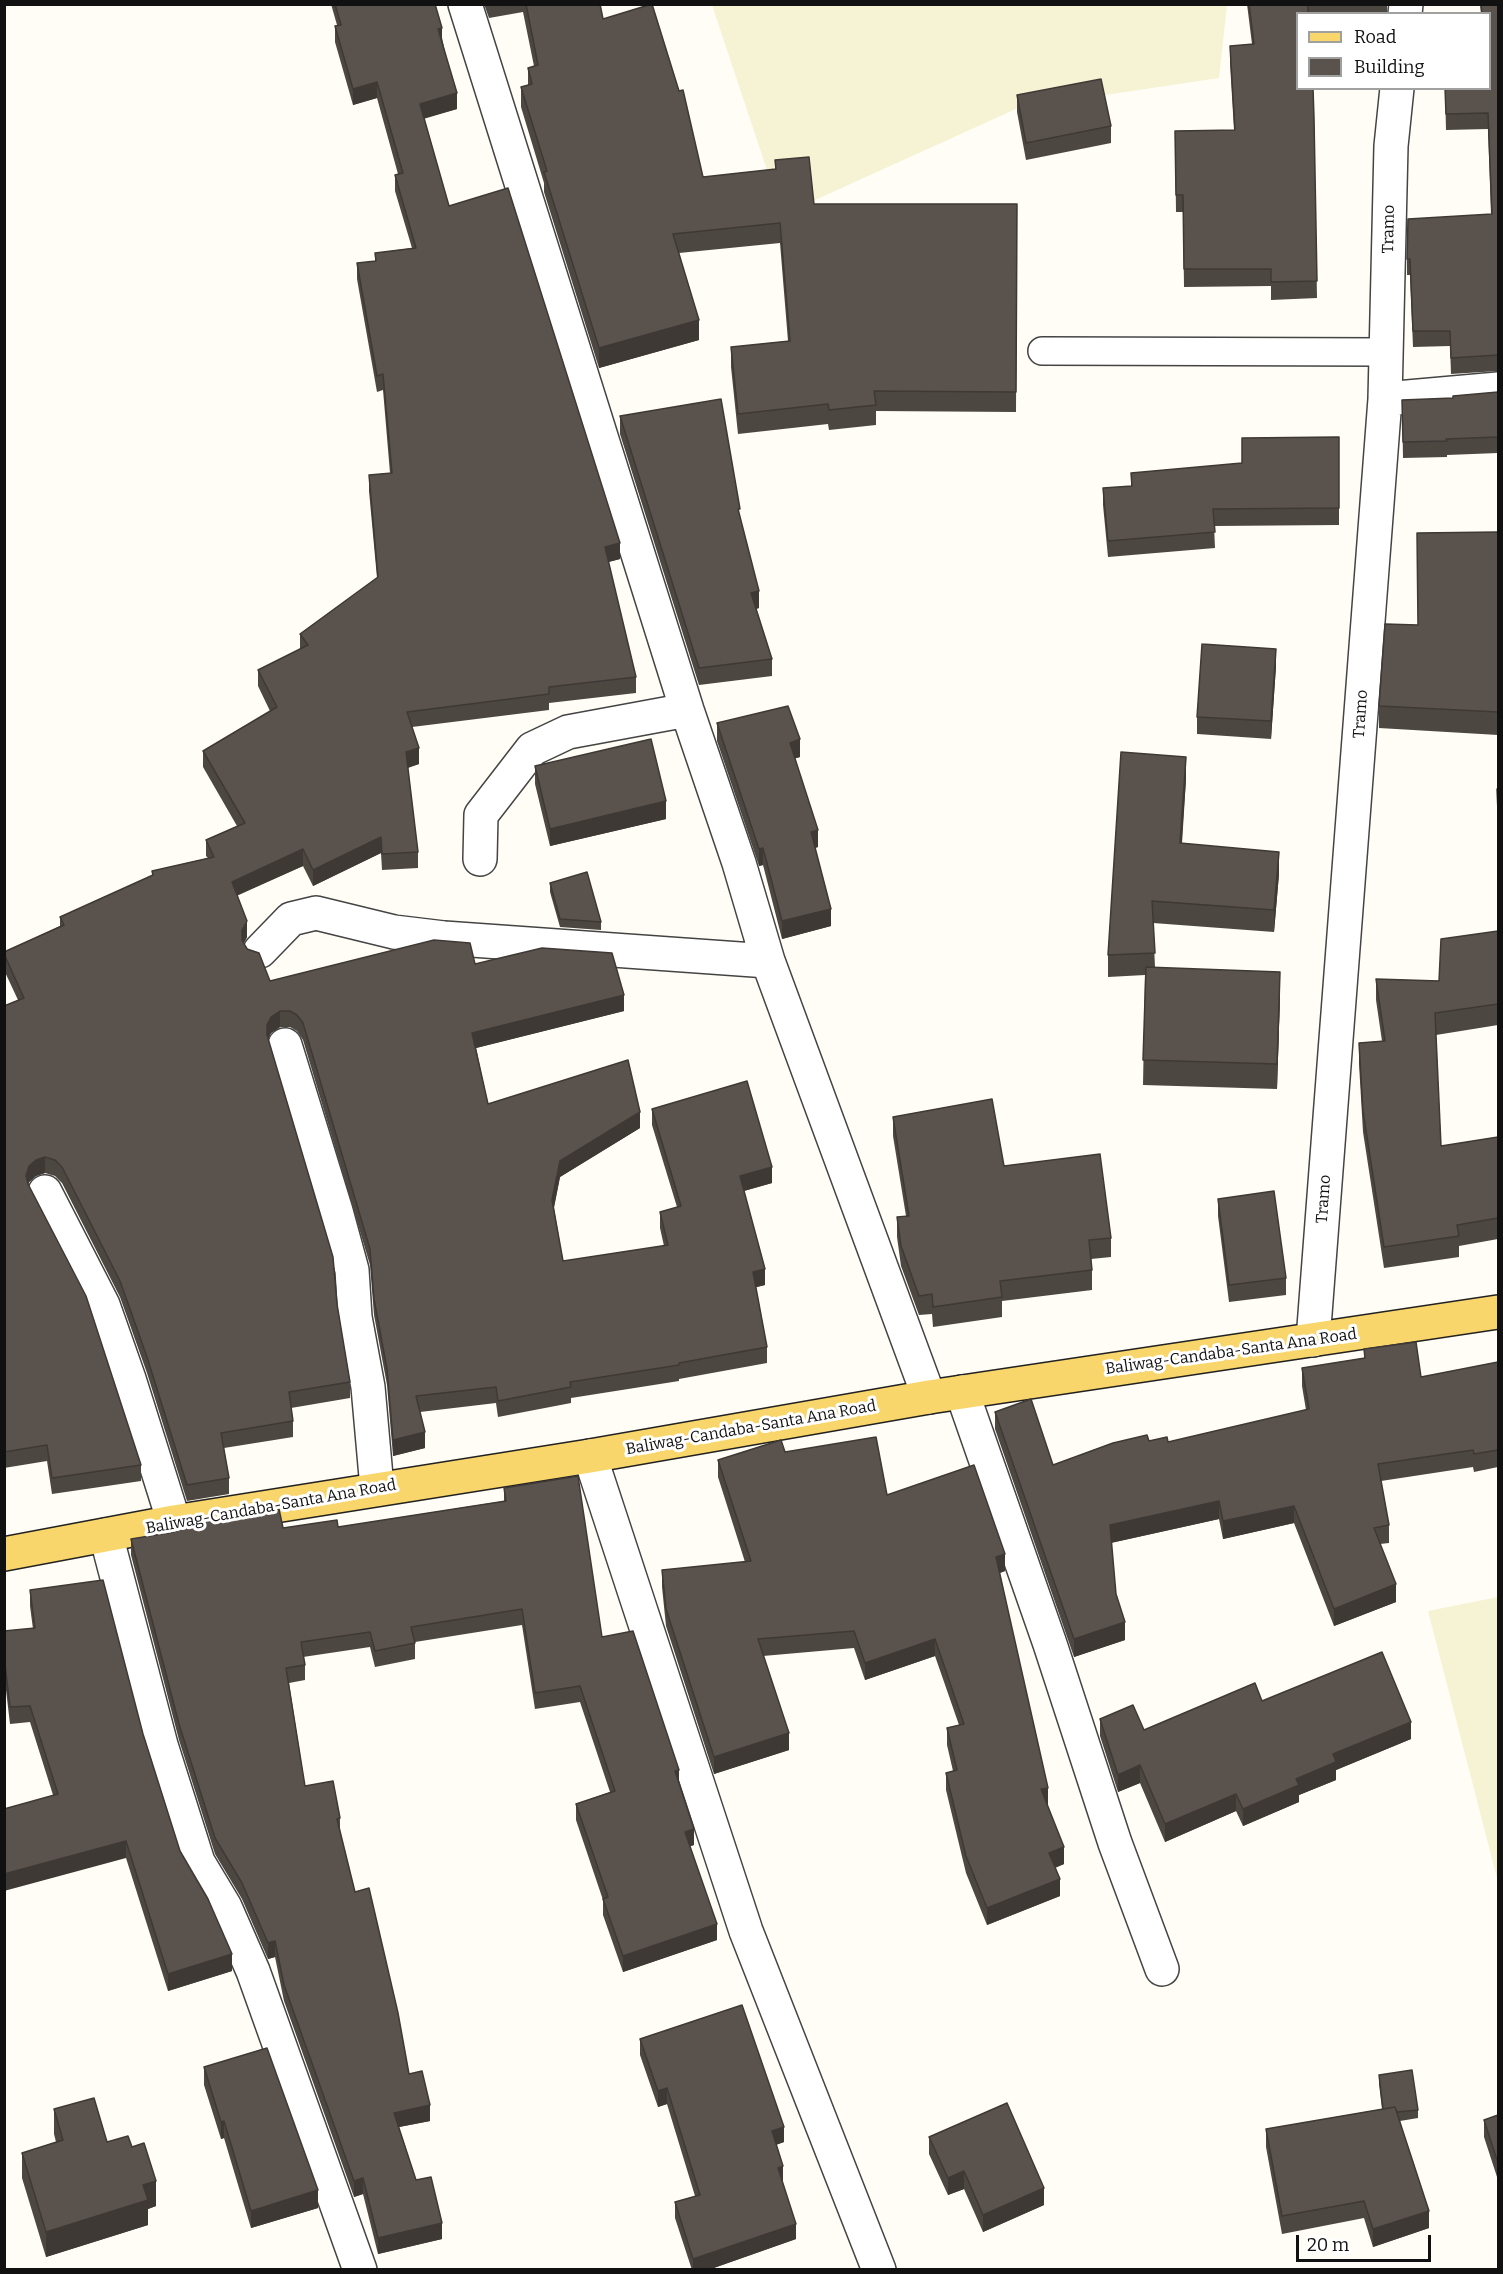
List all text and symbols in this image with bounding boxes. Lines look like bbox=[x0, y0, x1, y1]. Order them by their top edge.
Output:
legend bbox=[1296, 12, 1491, 90]
text: Road bbox=[1354, 26, 1396, 48]
text: Building bbox=[1354, 56, 1425, 78]
street label: Tramo bbox=[1379, 204, 1399, 254]
street label: Tramo bbox=[1350, 689, 1372, 739]
street label: Tramo bbox=[1313, 1174, 1335, 1224]
street label: Baliwag-Candaba-Santa Ana Road bbox=[1104, 1325, 1358, 1379]
street label: Baliwag-Candaba-Santa Ana Road bbox=[624, 1396, 878, 1460]
street label: Baliwag-Candaba-Santa Ana Road bbox=[144, 1475, 398, 1539]
scale bar bbox=[1299, 2223, 1434, 2261]
text: 20 m bbox=[1307, 2234, 1349, 2256]

